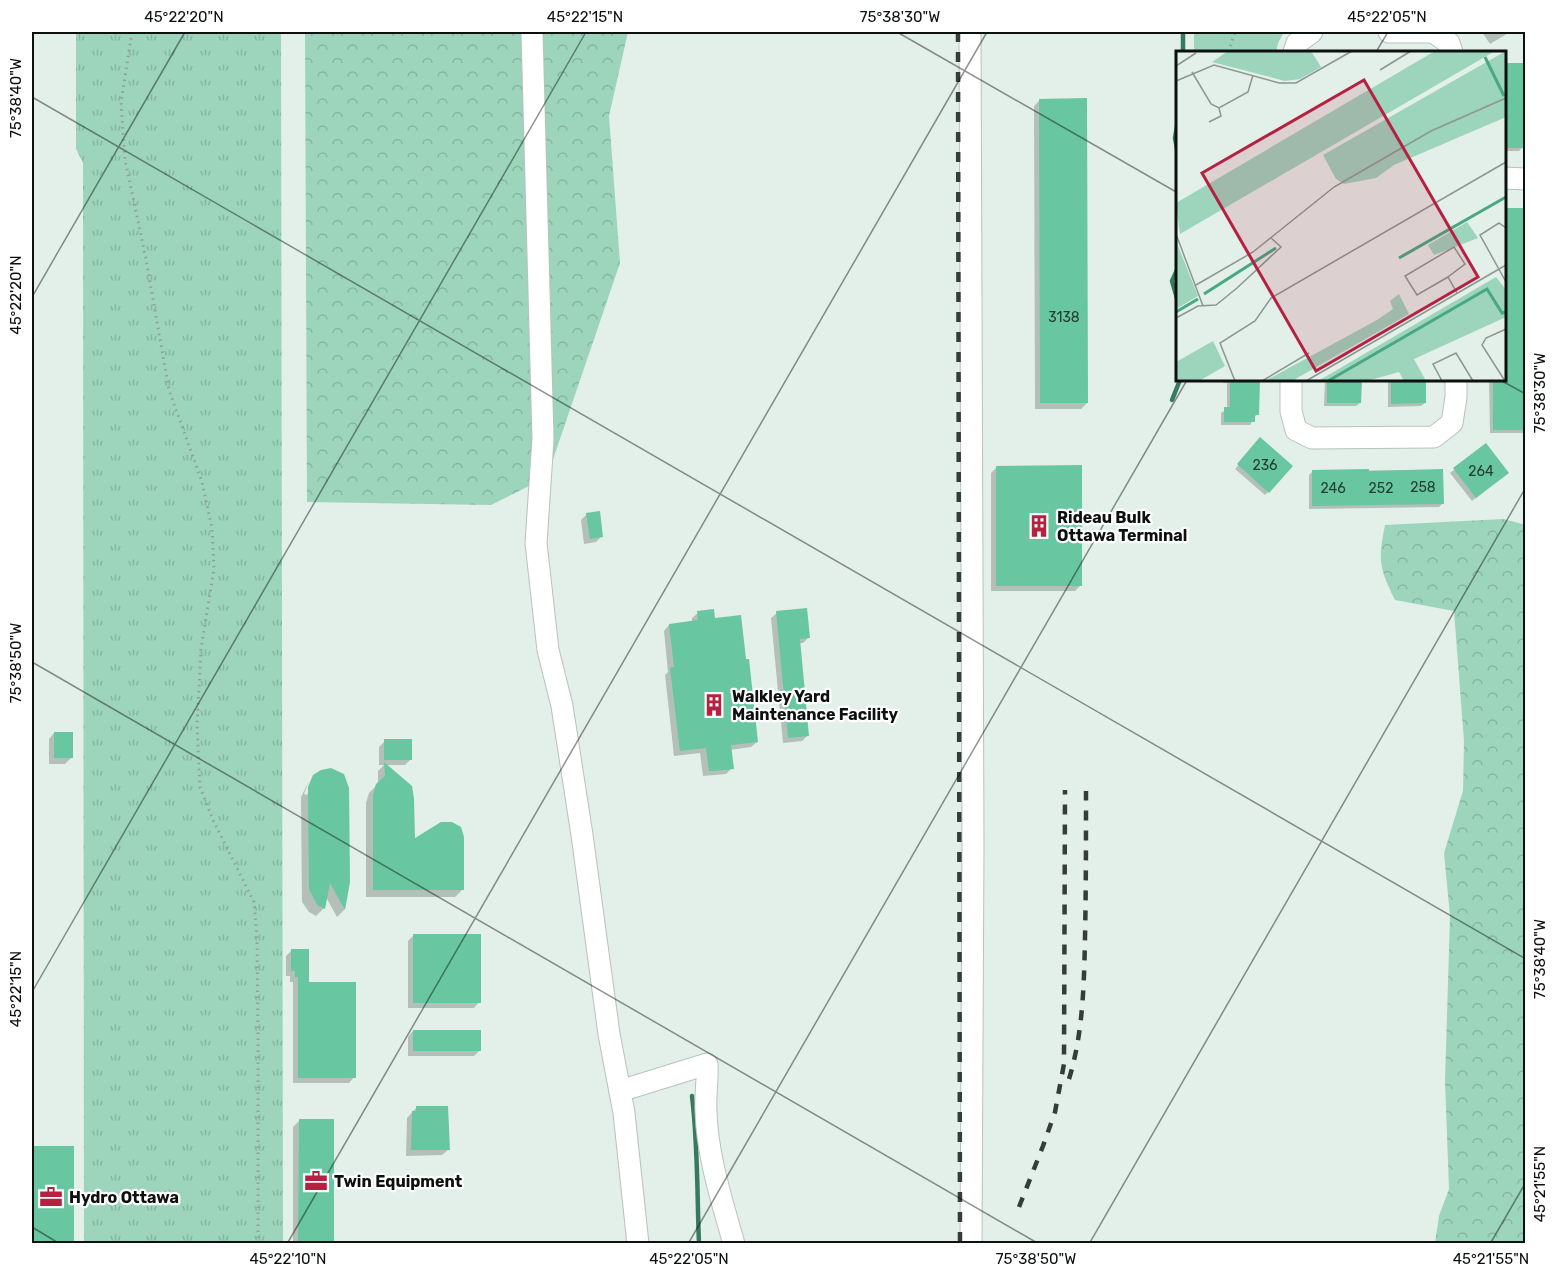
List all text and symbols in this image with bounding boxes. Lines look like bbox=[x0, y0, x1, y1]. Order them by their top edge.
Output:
text: 45°22'20"N bbox=[144, 8, 224, 26]
text: 45°22'15"N bbox=[547, 8, 623, 26]
text: 75°38'30"W bbox=[860, 8, 940, 26]
text: 45°22'05"N bbox=[1347, 8, 1427, 26]
inset map bbox=[1176, 51, 1506, 381]
text: 75°38'40"W bbox=[7, 58, 25, 138]
text: 45°22'20"N bbox=[7, 255, 25, 335]
house number: 3138 bbox=[1048, 309, 1080, 326]
text: 75°38'30"W bbox=[1531, 353, 1549, 433]
house number: 236 bbox=[1252, 457, 1278, 474]
house number: 264 bbox=[1468, 463, 1494, 480]
house number: 258 bbox=[1410, 479, 1436, 496]
house number: 246 bbox=[1320, 480, 1346, 497]
house number: 252 bbox=[1369, 480, 1393, 497]
place label: Rideau Bulk Ottawa Terminal bbox=[1057, 508, 1187, 545]
building icon: Rideau Bulk Ottawa Terminal bbox=[1026, 513, 1052, 539]
text: 75°38'50"W bbox=[7, 623, 25, 703]
place label: Walkley Yard Maintenance Facility bbox=[732, 687, 898, 724]
building icon: Walkley Yard Maintenance Facility bbox=[701, 692, 727, 718]
text: 75°38'40"W bbox=[1531, 919, 1549, 999]
text: 45°22'15"N bbox=[7, 951, 25, 1027]
text: 45°21'55"N bbox=[1531, 1146, 1549, 1222]
office icon: Twin Equipment bbox=[303, 1168, 329, 1194]
place label: Twin Equipment bbox=[334, 1172, 463, 1191]
office icon: Hydro Ottawa bbox=[38, 1184, 64, 1210]
place label: Hydro Ottawa bbox=[69, 1188, 179, 1207]
text: 45°22'10"N bbox=[250, 1250, 326, 1268]
text: 45°22'05"N bbox=[649, 1250, 729, 1268]
text: 75°38'50"W bbox=[996, 1250, 1076, 1268]
text: 45°21'55"N bbox=[1453, 1250, 1529, 1268]

